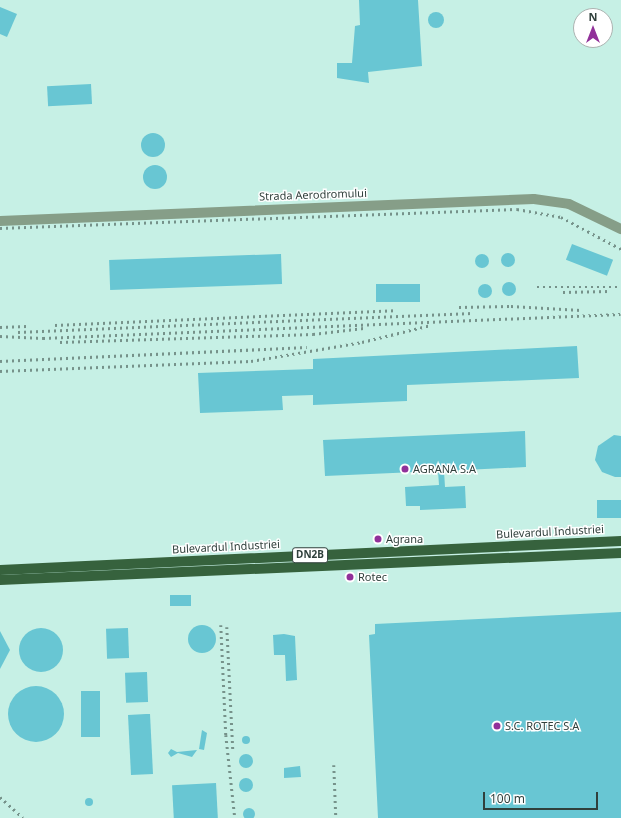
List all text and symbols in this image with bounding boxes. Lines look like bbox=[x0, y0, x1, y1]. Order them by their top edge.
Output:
north arrow bbox=[573, 8, 613, 48]
text: N bbox=[589, 9, 597, 24]
street label: Strada Aerodromului bbox=[259, 187, 367, 203]
place label: AGRANA S.A bbox=[413, 462, 476, 476]
marker: AGRANA S.A bbox=[400, 464, 410, 474]
street label: Bulevardul Industriei bbox=[496, 523, 604, 541]
place label: Agrana bbox=[386, 532, 423, 546]
marker: Agrana bbox=[373, 534, 383, 544]
street label: Bulevardul Industriei bbox=[172, 538, 280, 556]
road number: DN2B bbox=[292, 547, 328, 563]
place label: Rotec bbox=[358, 570, 387, 584]
marker: Rotec bbox=[345, 572, 355, 582]
place label: S.C. ROTEC S.A bbox=[505, 719, 579, 733]
marker: S.C. ROTEC S.A bbox=[492, 721, 502, 731]
scale bar bbox=[485, 784, 600, 810]
text: 100 m bbox=[490, 790, 525, 807]

